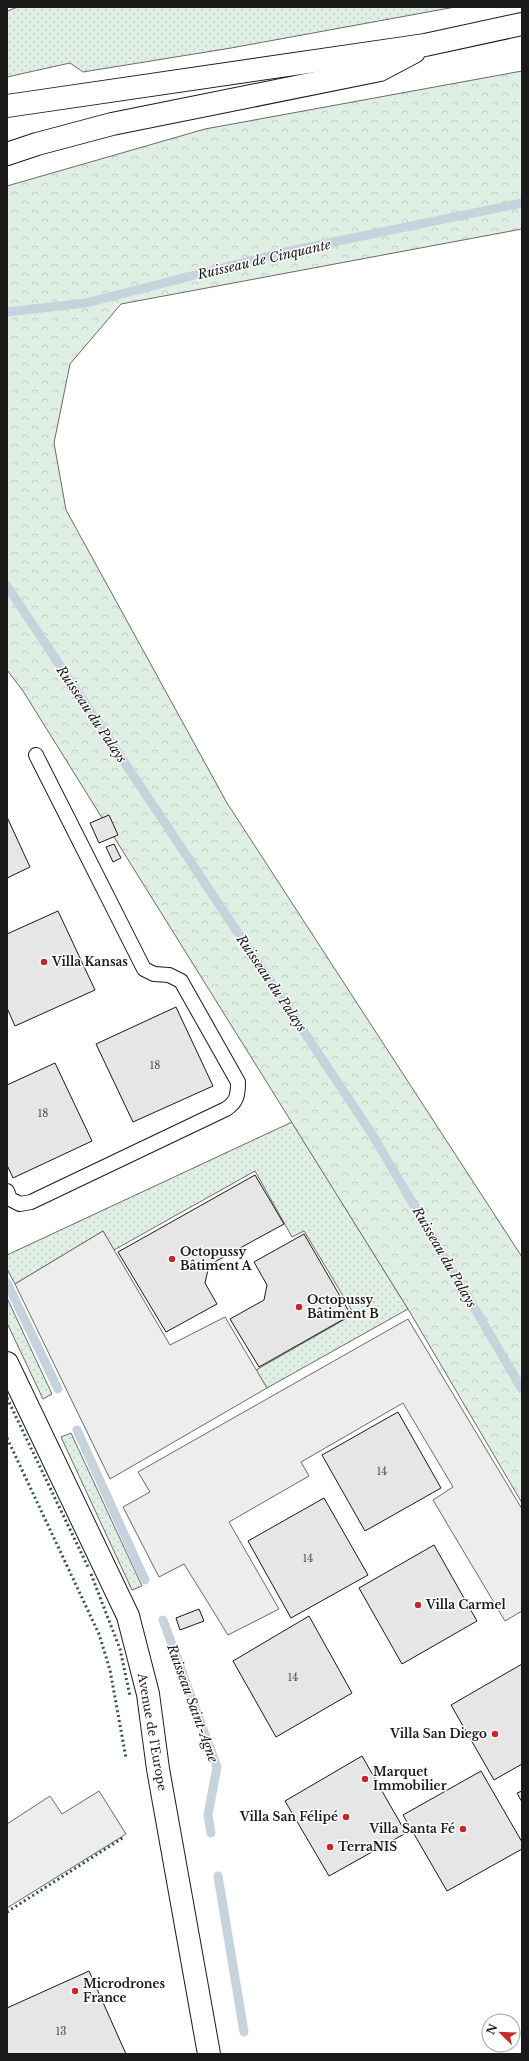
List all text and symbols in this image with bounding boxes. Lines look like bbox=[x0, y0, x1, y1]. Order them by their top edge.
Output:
water label: Ruisseau de Cinquante bbox=[195, 236, 333, 283]
water label: Ruisseau du Palays bbox=[52, 662, 130, 766]
water label: Ruisseau du Palays bbox=[232, 931, 310, 1035]
place label: Villa Kansas bbox=[51, 954, 128, 969]
marker: Villa Kansas bbox=[39, 957, 49, 967]
house number: 18 bbox=[150, 1059, 160, 1072]
house number: 18 bbox=[38, 1107, 48, 1120]
water label: Ruisseau du Palays bbox=[408, 1203, 480, 1311]
place label: Octopussy Bâtiment A bbox=[180, 1244, 253, 1273]
marker: Octopussy Bâtiment A bbox=[167, 1254, 177, 1264]
place label: Octopussy Bâtiment B bbox=[307, 1292, 379, 1321]
marker: Octopussy Bâtiment B bbox=[294, 1302, 304, 1312]
house number: 14 bbox=[377, 1465, 387, 1478]
house number: 14 bbox=[303, 1552, 313, 1565]
place label: Villa Carmel bbox=[425, 1597, 506, 1612]
marker: Villa Carmel bbox=[413, 1600, 423, 1610]
water label: Ruisseau Saint-Agne bbox=[163, 1641, 222, 1765]
street label: Avenue de l'Europe bbox=[135, 1671, 170, 1792]
house number: 14 bbox=[288, 1671, 298, 1684]
place label: Villa San Diego bbox=[389, 1726, 487, 1741]
marker: Villa San Diego bbox=[490, 1729, 500, 1739]
place label: Marquet Immobilier bbox=[373, 1764, 447, 1793]
marker: Marquet Immobilier bbox=[360, 1774, 370, 1784]
place label: Villa San Félipé bbox=[239, 1809, 338, 1824]
marker: Villa San Félipé bbox=[341, 1812, 351, 1822]
place label: Villa Santa Fé bbox=[369, 1821, 455, 1836]
marker: Villa Santa Fé bbox=[458, 1824, 468, 1834]
place label: TerraNIS bbox=[338, 1839, 397, 1854]
marker: TerraNIS bbox=[325, 1842, 335, 1852]
place label: Microdrones France bbox=[83, 1976, 166, 2005]
marker: Microdrones France bbox=[70, 1986, 80, 1996]
north arrow bbox=[481, 2013, 521, 2053]
text: N bbox=[483, 2021, 501, 2037]
house number: 13 bbox=[56, 2025, 66, 2038]

